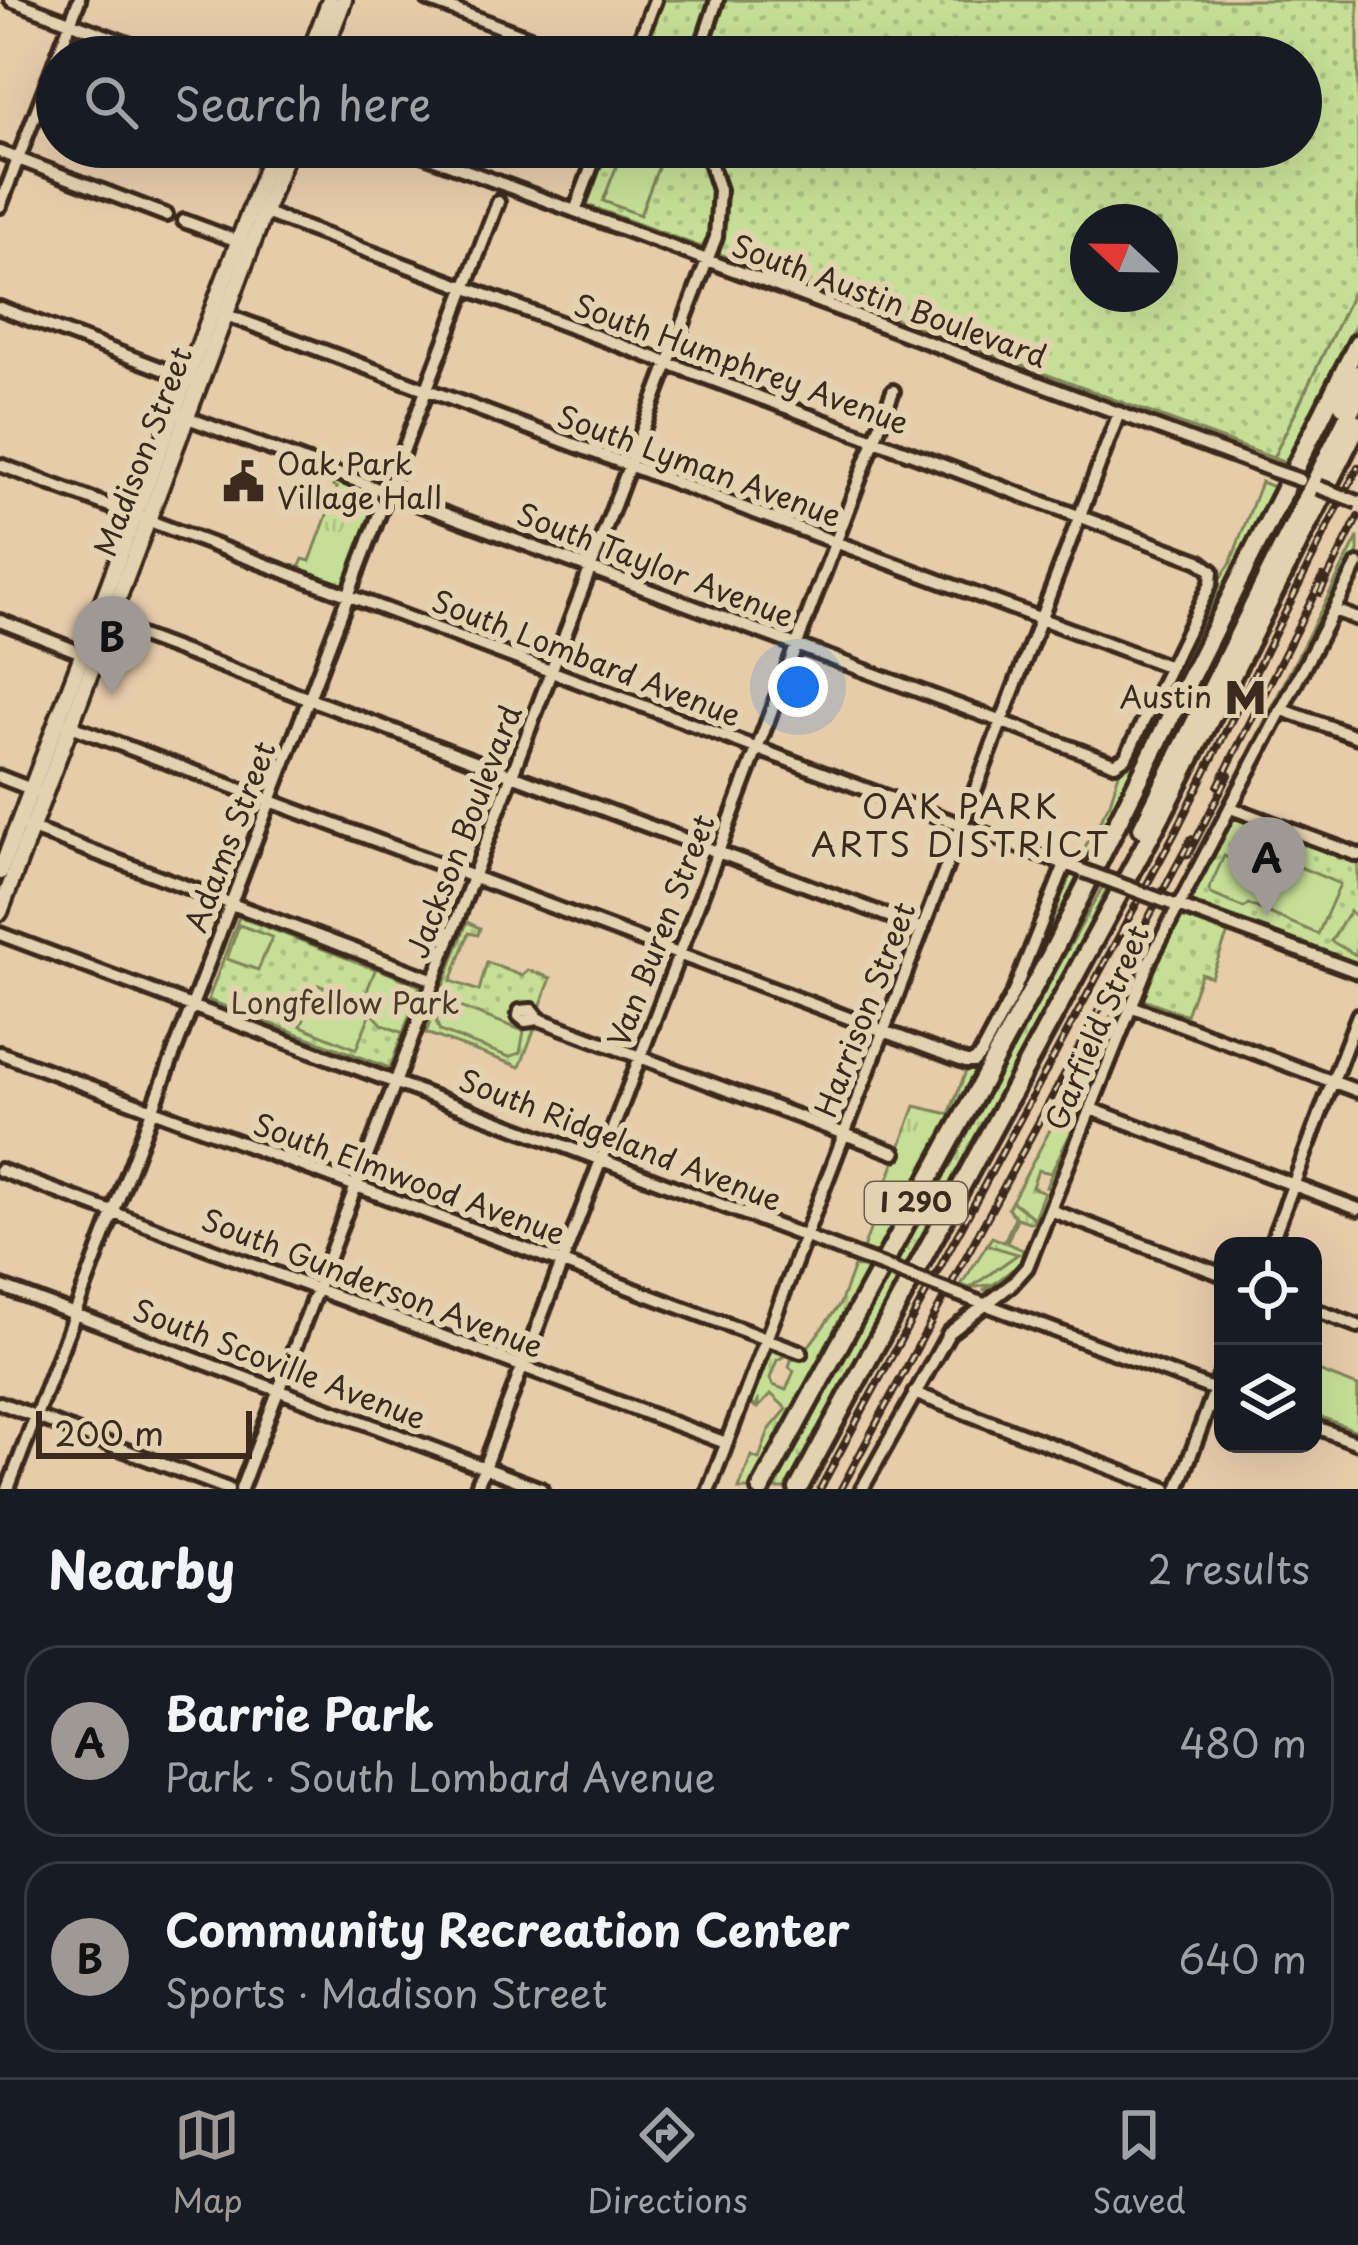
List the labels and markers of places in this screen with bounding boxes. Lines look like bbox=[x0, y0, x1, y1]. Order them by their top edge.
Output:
place label: Oak Park Village Hall bbox=[277, 440, 442, 519]
public building icon: Oak Park Village Hall bbox=[220, 459, 266, 505]
pin: B bbox=[73, 596, 151, 695]
place label: Austin bbox=[1120, 673, 1212, 718]
metro station icon: Austin bbox=[1223, 675, 1269, 721]
pin: A bbox=[1228, 817, 1306, 916]

